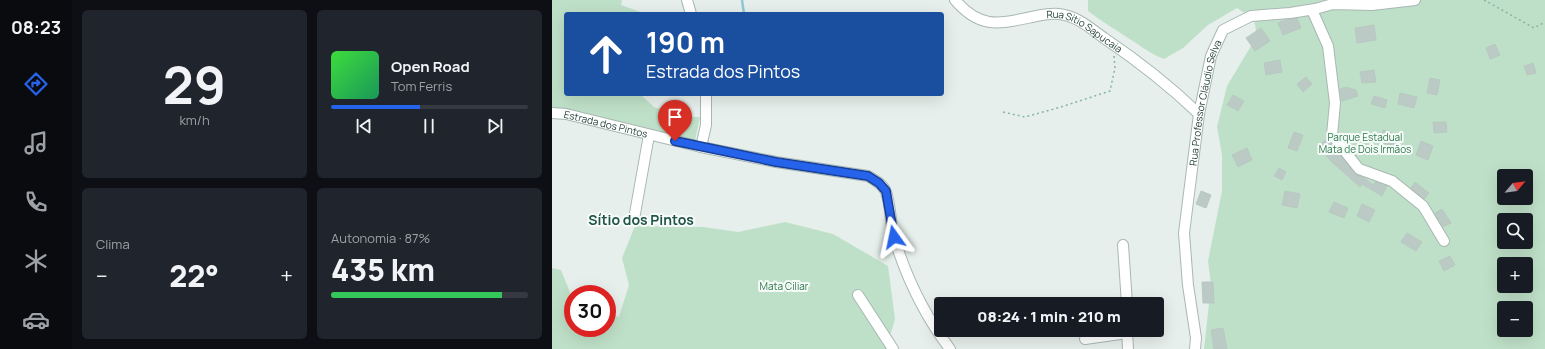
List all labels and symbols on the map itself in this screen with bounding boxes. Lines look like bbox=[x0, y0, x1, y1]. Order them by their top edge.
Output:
street label: Rua Sítio Sapucaia bbox=[1046, 7, 1125, 56]
street label: Rua Professor Cláudio Selva bbox=[1186, 37, 1225, 166]
pin bbox=[658, 100, 692, 141]
street label: Estrada dos Pintos bbox=[562, 107, 649, 141]
park label: Parque Estadual Mata de Dois Irmãos bbox=[1319, 130, 1411, 156]
north arrow bbox=[1497, 169, 1533, 205]
district label: Sítio dos Pintos bbox=[588, 210, 694, 229]
position arrow bbox=[873, 216, 915, 258]
park label: Mata Ciliar bbox=[760, 279, 809, 293]
speed limit sign: 30 bbox=[564, 285, 616, 337]

